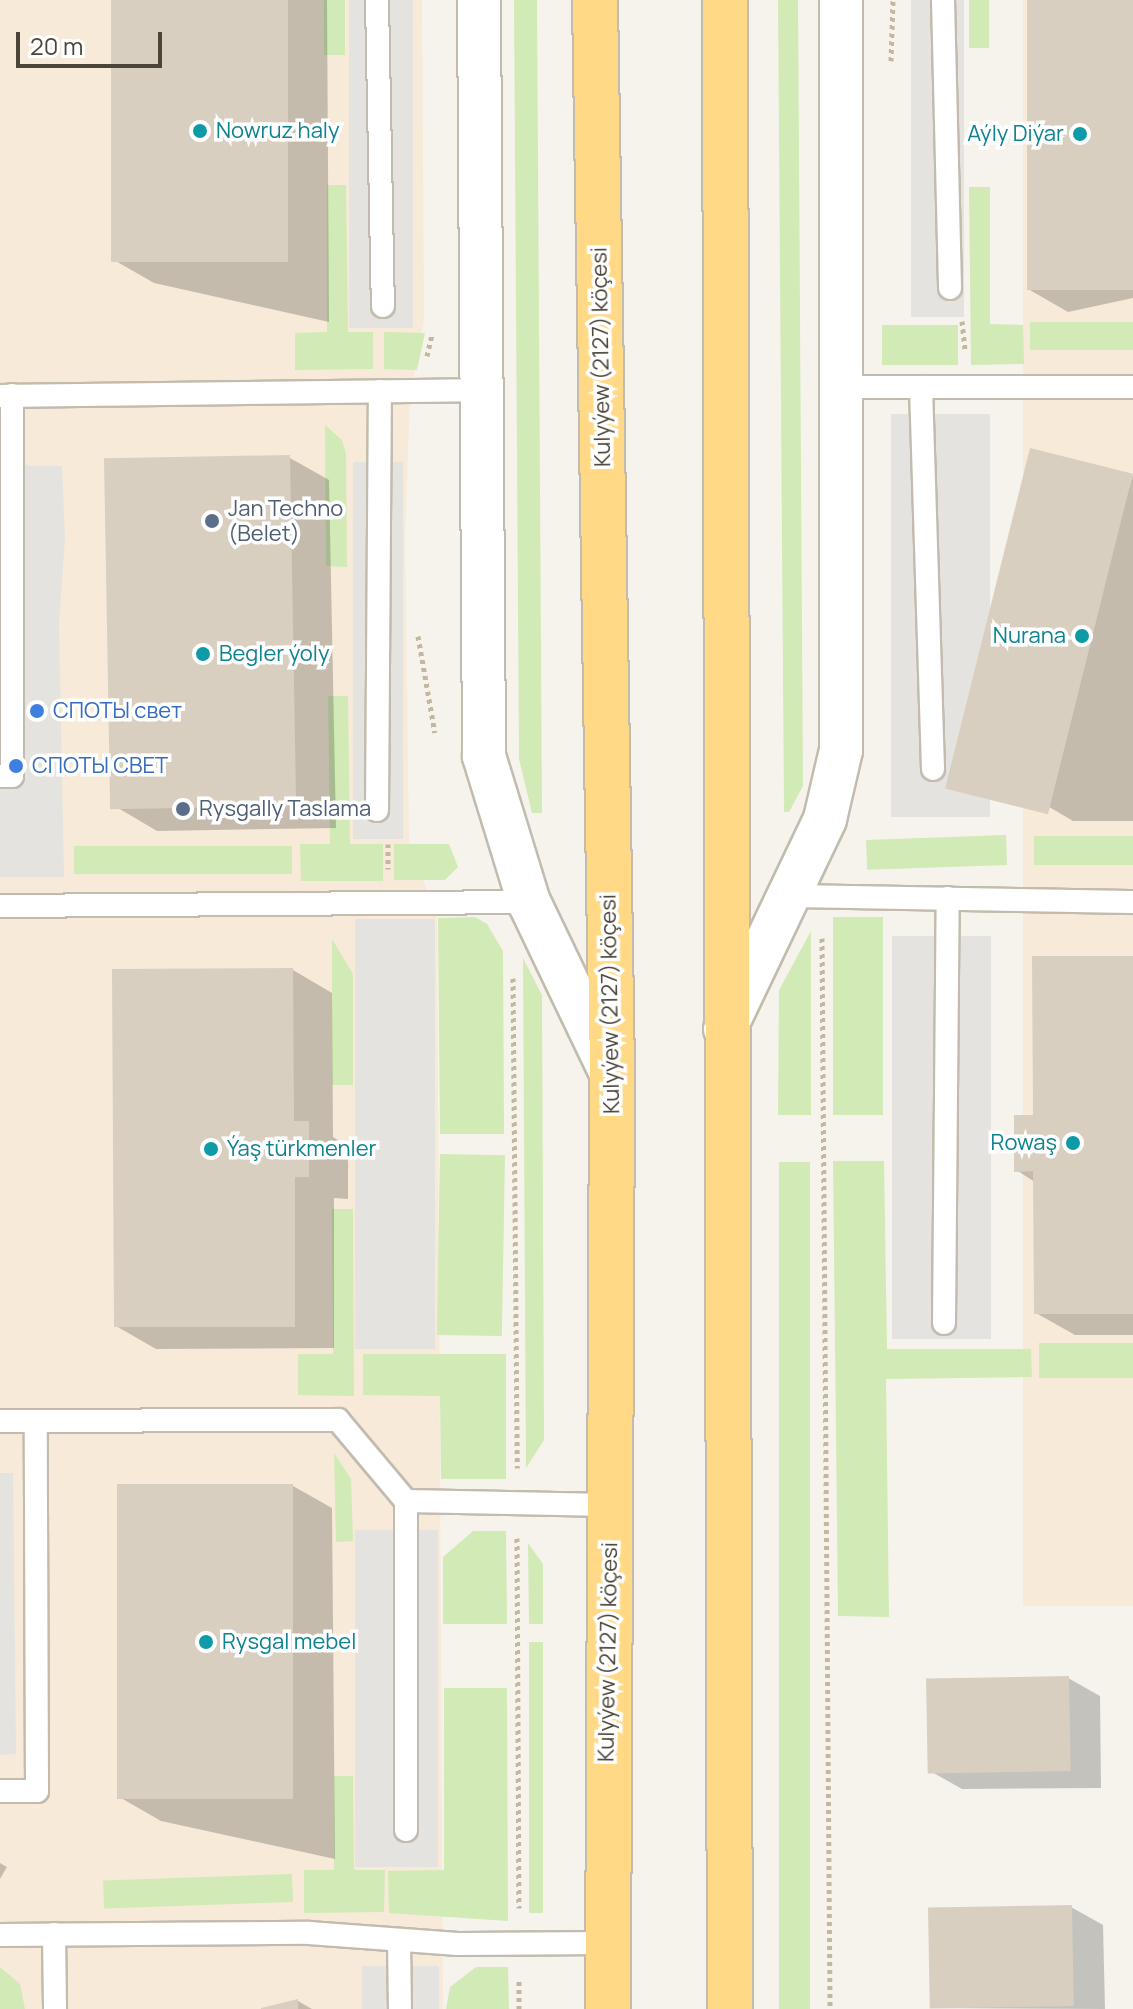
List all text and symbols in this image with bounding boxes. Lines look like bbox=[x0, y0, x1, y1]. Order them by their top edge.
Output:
scale bar bbox=[20, 16, 166, 66]
text: 20 m bbox=[30, 29, 83, 62]
place label: Nowruz haly bbox=[216, 118, 340, 144]
place label: Aýly Diýar bbox=[967, 121, 1064, 147]
marker: Nowruz haly bbox=[191, 122, 209, 140]
marker: Aýly Diýar bbox=[1071, 125, 1089, 143]
street label: Kulyýew (2127) köçesi bbox=[586, 247, 616, 467]
place label: Jan Techno (Belet) bbox=[228, 495, 343, 546]
marker: Jan Techno (Belet) bbox=[203, 512, 221, 530]
place label: Nurana bbox=[993, 623, 1066, 649]
marker: Nurana bbox=[1073, 627, 1091, 645]
place label: Begler ýoly bbox=[219, 641, 330, 667]
marker: Begler ýoly bbox=[194, 645, 212, 663]
place label: СПОТЫ свет bbox=[53, 698, 182, 724]
marker: СПОТЫ свет bbox=[28, 702, 46, 720]
place label: СПОТЫ СВЕТ bbox=[32, 753, 168, 779]
marker: СПОТЫ СВЕТ bbox=[7, 757, 25, 775]
place label: Rysgally Taslama bbox=[199, 796, 371, 822]
marker: Rysgally Taslama bbox=[174, 800, 192, 818]
street label: Kulyýew (2127) köçesi bbox=[595, 894, 625, 1114]
place label: Rowaş bbox=[991, 1130, 1057, 1156]
marker: Rowaş bbox=[1064, 1134, 1082, 1152]
place label: Ýaş türkmenler bbox=[227, 1136, 376, 1162]
marker: Ýaş türkmenler bbox=[202, 1140, 220, 1158]
street label: Kulyýew (2127) köçesi bbox=[593, 1542, 623, 1762]
place label: Rysgal mebel bbox=[222, 1629, 356, 1655]
marker: Rysgal mebel bbox=[197, 1633, 215, 1651]

